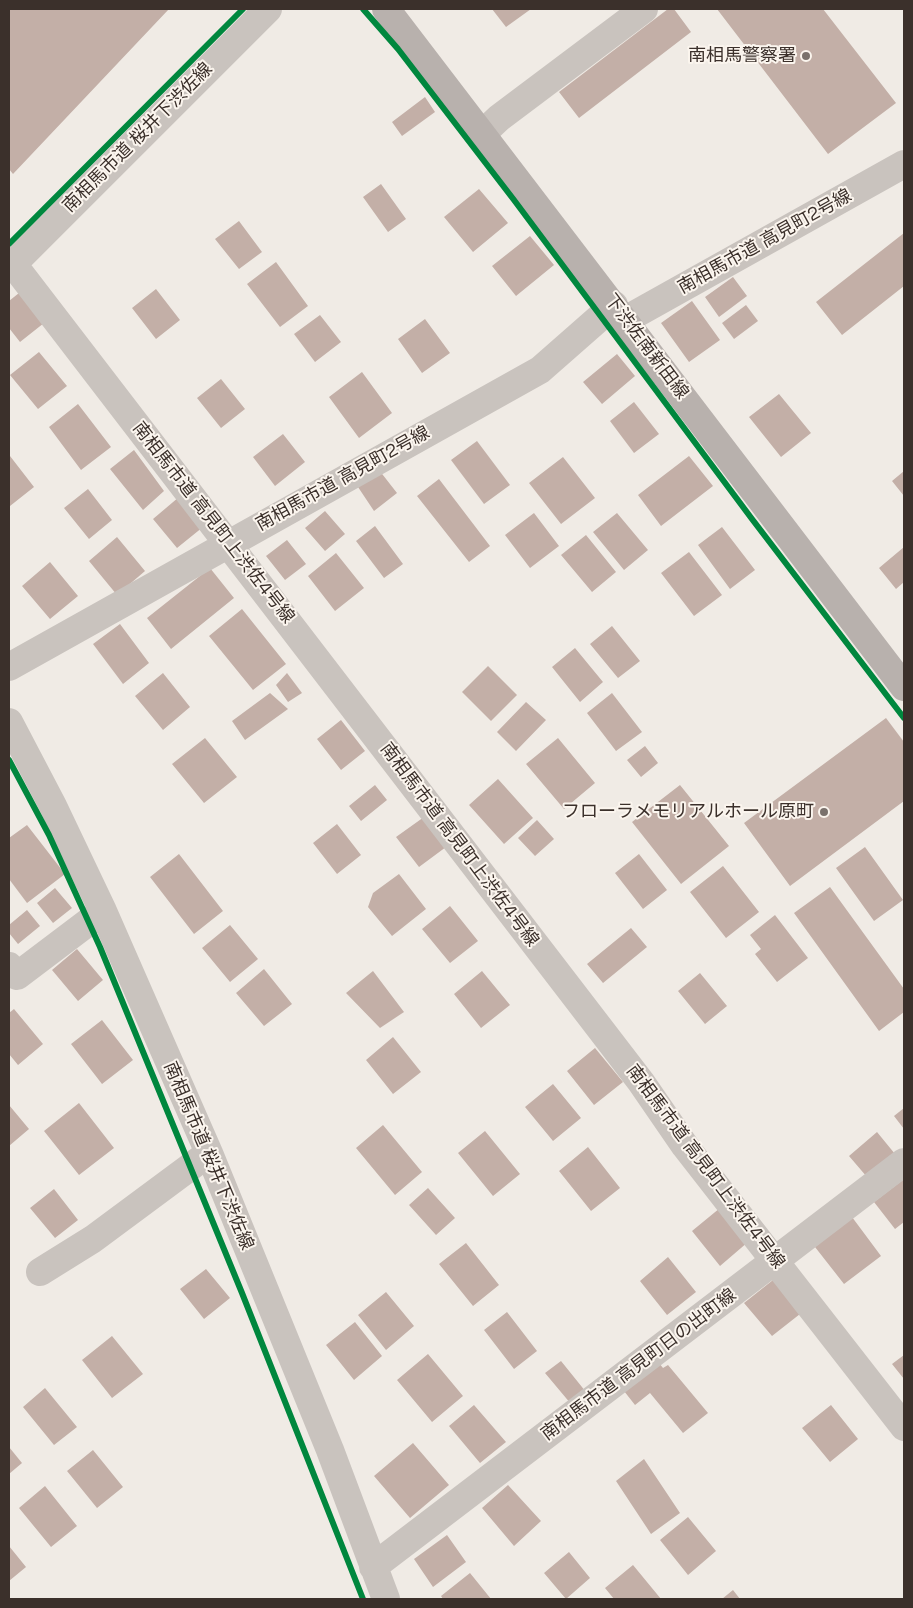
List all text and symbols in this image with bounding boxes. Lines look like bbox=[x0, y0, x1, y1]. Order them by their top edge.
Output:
place label: 南相馬警察署 bbox=[688, 45, 796, 67]
marker: 南相馬警察署 bbox=[800, 50, 812, 62]
street label: 南相馬市道 桜井下渋佐線 bbox=[59, 59, 217, 217]
street label: 南相馬市道 高見町2号線 bbox=[674, 185, 856, 299]
street label: 下渋佐南新田線 bbox=[599, 290, 693, 404]
street label: 南相馬市道 高見町上渋佐4号線 bbox=[128, 418, 298, 628]
street label: 南相馬市道 高見町2号線 bbox=[252, 422, 434, 536]
street label: 南相馬市道 高見町上渋佐4号線 bbox=[375, 739, 543, 951]
place label: フローラメモリアルホール原町 bbox=[562, 801, 814, 823]
marker: フローラメモリアルホール原町 bbox=[818, 806, 830, 818]
street label: 南相馬市道 桜井下渋佐線 bbox=[158, 1059, 258, 1253]
street label: 南相馬市道 高見町上渋佐4号線 bbox=[621, 1061, 789, 1273]
street label: 南相馬市道 高見町日の出町線 bbox=[537, 1285, 741, 1445]

